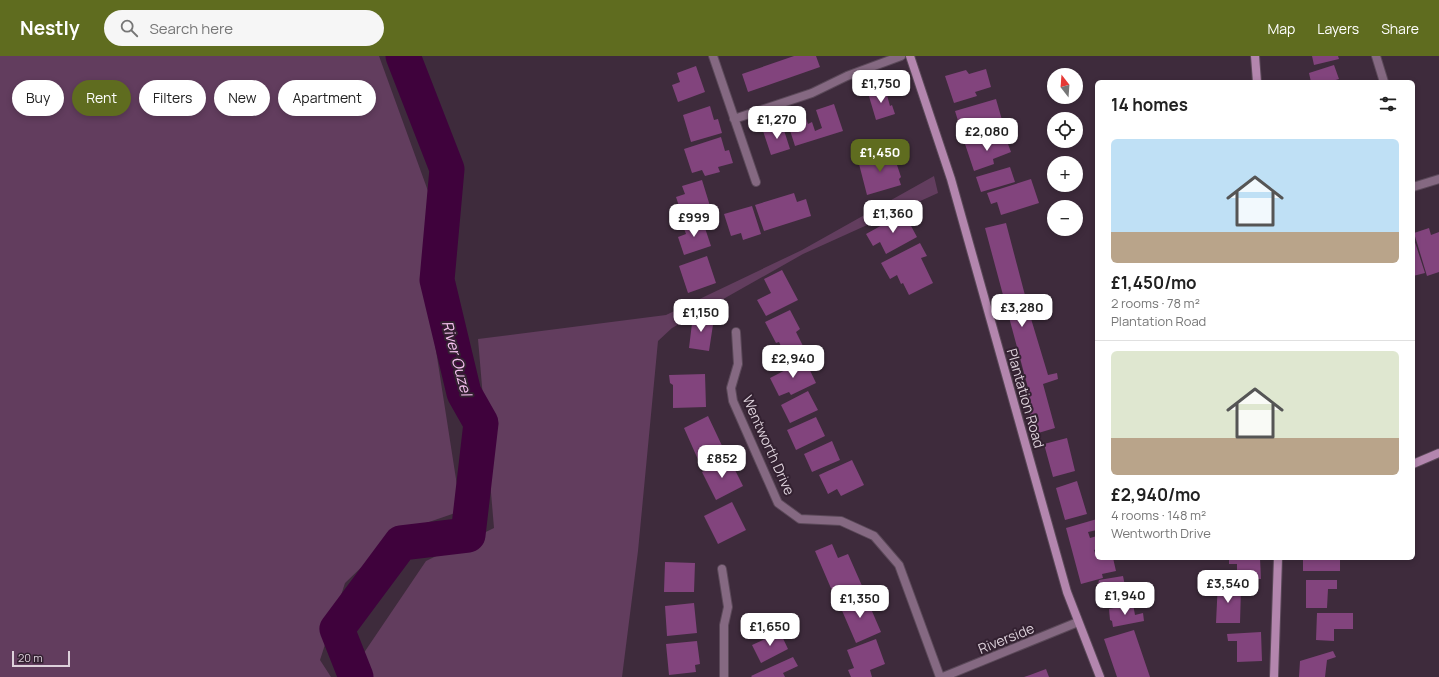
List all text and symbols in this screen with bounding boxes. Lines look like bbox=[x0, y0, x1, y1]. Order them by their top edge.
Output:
search box bbox=[104, 10, 384, 46]
text: Nestly bbox=[20, 15, 80, 41]
icon: search bbox=[118, 17, 140, 39]
text: Search here bbox=[150, 18, 233, 39]
text: Map bbox=[1267, 19, 1295, 38]
text: Layers bbox=[1317, 19, 1359, 38]
text: Share bbox=[1381, 19, 1419, 38]
north arrow bbox=[1047, 68, 1083, 104]
map controls bbox=[1047, 68, 1083, 236]
pin: £1,750 bbox=[848, 70, 914, 104]
text: £1,750 bbox=[861, 74, 901, 92]
chip: Buy bbox=[12, 80, 64, 116]
chip: Rent bbox=[72, 80, 131, 116]
chip: Filters bbox=[139, 80, 206, 116]
chip: New bbox=[214, 80, 270, 116]
chip: Apartment bbox=[278, 80, 376, 116]
text: 14 homes bbox=[1111, 93, 1188, 116]
icon: filters bbox=[1377, 93, 1399, 115]
pin: £1,270 bbox=[744, 106, 810, 140]
text: £1,270 bbox=[757, 110, 797, 128]
button: locate bbox=[1047, 112, 1083, 148]
pin: £2,080 bbox=[954, 118, 1020, 152]
text: £2,080 bbox=[965, 122, 1009, 140]
pin: £1,450 bbox=[847, 139, 913, 173]
text: £1,450 bbox=[860, 143, 900, 161]
button: + bbox=[1047, 156, 1083, 192]
icon: home bbox=[1219, 165, 1291, 237]
pin: £1,360 bbox=[860, 200, 926, 234]
button: − bbox=[1047, 200, 1083, 236]
pin: £999 bbox=[670, 204, 718, 238]
text: £1,360 bbox=[873, 204, 913, 222]
text: £999 bbox=[678, 208, 710, 226]
text: £1,450/mo bbox=[1111, 271, 1197, 294]
pin: £3,280 bbox=[989, 294, 1055, 328]
text: 2 rooms · 78 m² bbox=[1111, 294, 1200, 312]
text: £3,280 bbox=[1000, 298, 1044, 316]
pin: £1,150 bbox=[668, 299, 734, 333]
text: £1,150 bbox=[683, 303, 719, 321]
text: Plantation Road bbox=[1111, 312, 1206, 330]
water label: River Ouzel bbox=[437, 318, 478, 400]
pin: £2,940 bbox=[760, 345, 826, 379]
street label: Plantation Road bbox=[1003, 346, 1049, 450]
text: £2,940 bbox=[771, 349, 815, 367]
icon: home bbox=[1219, 377, 1291, 449]
street label: Wentworth Drive bbox=[738, 392, 800, 498]
pin: £852 bbox=[698, 445, 746, 479]
text: £852 bbox=[707, 449, 737, 467]
text: £2,940/mo bbox=[1111, 483, 1201, 506]
text: 4 rooms · 148 m² bbox=[1111, 506, 1206, 524]
text: Wentworth Drive bbox=[1111, 524, 1211, 542]
pin: £3,540 bbox=[1195, 570, 1261, 604]
text: £3,540 bbox=[1206, 574, 1250, 592]
pin: £1,940 bbox=[1092, 582, 1158, 616]
pin: £1,350 bbox=[827, 585, 893, 619]
text: £1,940 bbox=[1104, 586, 1146, 604]
text: £1,350 bbox=[840, 589, 880, 607]
pin: £1,650 bbox=[737, 613, 803, 647]
text: £1,650 bbox=[750, 617, 790, 635]
street label: Riverside bbox=[975, 618, 1037, 658]
scale bar bbox=[12, 649, 70, 668]
text: 20 m bbox=[18, 650, 43, 665]

